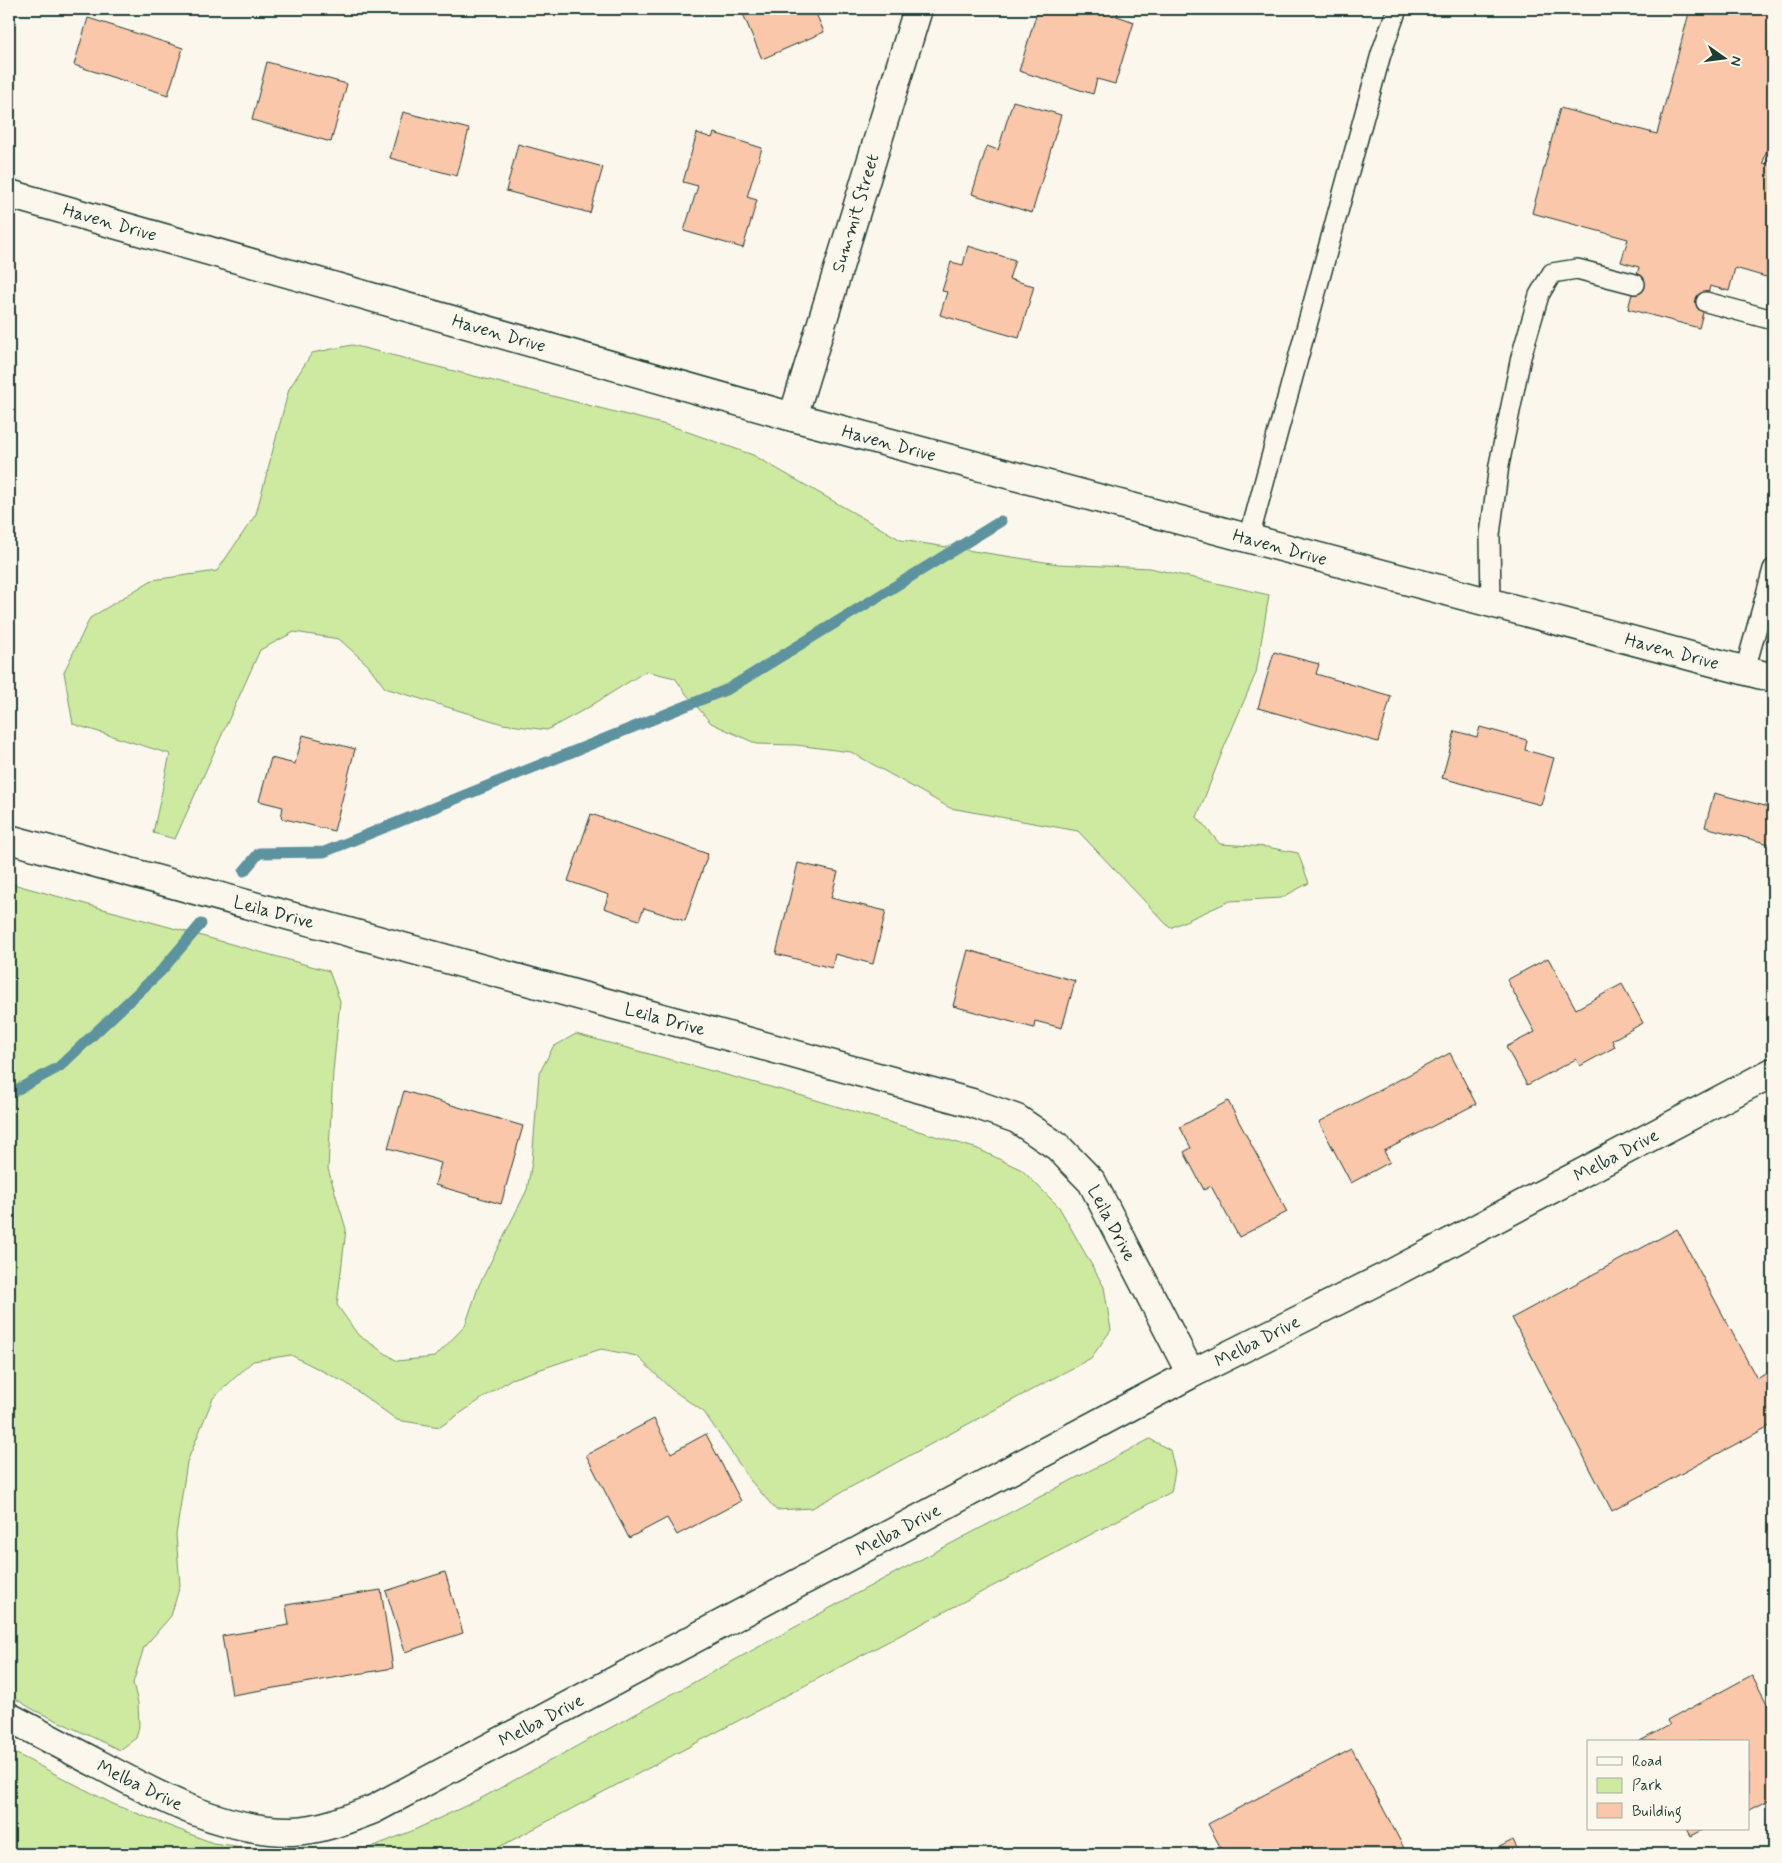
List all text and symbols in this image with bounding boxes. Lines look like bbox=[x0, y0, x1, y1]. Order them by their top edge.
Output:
north arrow bbox=[1700, 32, 1750, 82]
text: N bbox=[1726, 54, 1746, 68]
street label: Summit Street bbox=[827, 151, 885, 275]
street label: Haven Drive bbox=[60, 198, 159, 248]
street label: Haven Drive bbox=[449, 309, 548, 359]
street label: Haven Drive bbox=[839, 420, 938, 468]
street label: Haven Drive bbox=[1230, 524, 1329, 572]
street label: Haven Drive bbox=[1622, 628, 1721, 676]
street label: Leila Drive bbox=[231, 891, 317, 935]
street label: Leila Drive bbox=[622, 998, 708, 1042]
street label: Melba Drive bbox=[1570, 1123, 1663, 1188]
street label: Leila Drive bbox=[1081, 1181, 1141, 1266]
street label: Melba Drive bbox=[1211, 1310, 1304, 1374]
street label: Melba Drive bbox=[852, 1498, 945, 1563]
street label: Melba Drive bbox=[495, 1688, 588, 1753]
legend bbox=[1587, 1740, 1750, 1830]
text: Road bbox=[1632, 1752, 1662, 1772]
street label: Melba Drive bbox=[93, 1755, 187, 1817]
text: Park bbox=[1632, 1776, 1662, 1796]
text: Building bbox=[1632, 1802, 1682, 1823]

